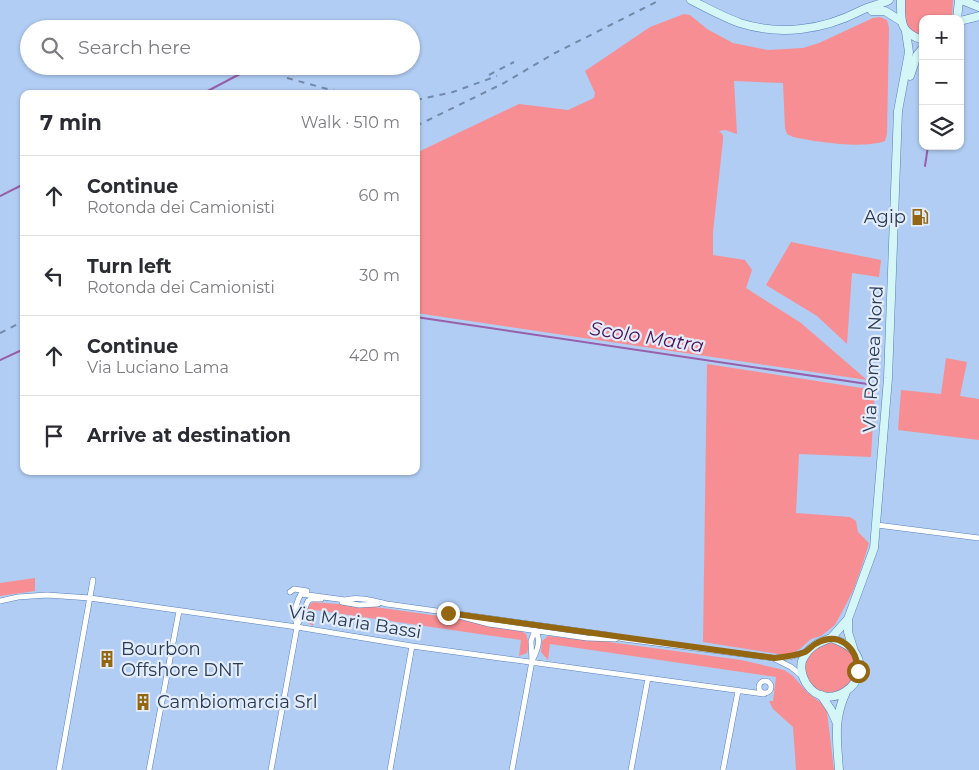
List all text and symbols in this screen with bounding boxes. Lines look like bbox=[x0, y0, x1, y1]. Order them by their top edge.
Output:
map controls bbox=[919, 15, 964, 150]
button: + bbox=[919, 15, 964, 60]
search box bbox=[20, 20, 420, 75]
icon: search bbox=[38, 34, 66, 62]
text: Search here bbox=[78, 36, 191, 59]
button: − bbox=[919, 60, 964, 105]
button: layers bbox=[919, 105, 964, 150]
text: 7 min bbox=[40, 110, 102, 135]
text: Walk · 510 m bbox=[301, 113, 400, 132]
text: Continue bbox=[87, 175, 178, 198]
icon: ahead bbox=[40, 182, 68, 210]
text: 60 m bbox=[358, 186, 400, 205]
text: Rotonda dei Camionisti bbox=[87, 198, 275, 217]
place label: Agip bbox=[864, 206, 906, 228]
fuel station icon: Agip bbox=[910, 207, 930, 227]
text: Turn left bbox=[87, 255, 172, 278]
icon: left bbox=[40, 262, 68, 290]
text: 30 m bbox=[359, 266, 400, 285]
text: Rotonda dei Camionisti bbox=[87, 278, 275, 297]
street label: Via Romea Nord bbox=[858, 285, 888, 433]
water label: Scolo Matra bbox=[588, 317, 706, 357]
text: Continue bbox=[87, 335, 178, 358]
icon: ahead bbox=[40, 342, 68, 370]
text: 420 m bbox=[349, 346, 400, 365]
text: Via Luciano Lama bbox=[87, 358, 229, 377]
icon: arrive bbox=[40, 422, 68, 450]
text: Arrive at destination bbox=[87, 424, 291, 447]
street label: Via Maria Bassi bbox=[287, 601, 423, 643]
route end bbox=[437, 602, 460, 625]
place label: Bourbon Offshore DNT bbox=[121, 638, 244, 681]
building icon: Bourbon Offshore DNT bbox=[97, 649, 117, 669]
route start bbox=[847, 660, 870, 683]
place label: Cambiomarcia Srl bbox=[157, 691, 318, 713]
building icon: Cambiomarcia Srl bbox=[133, 692, 153, 712]

